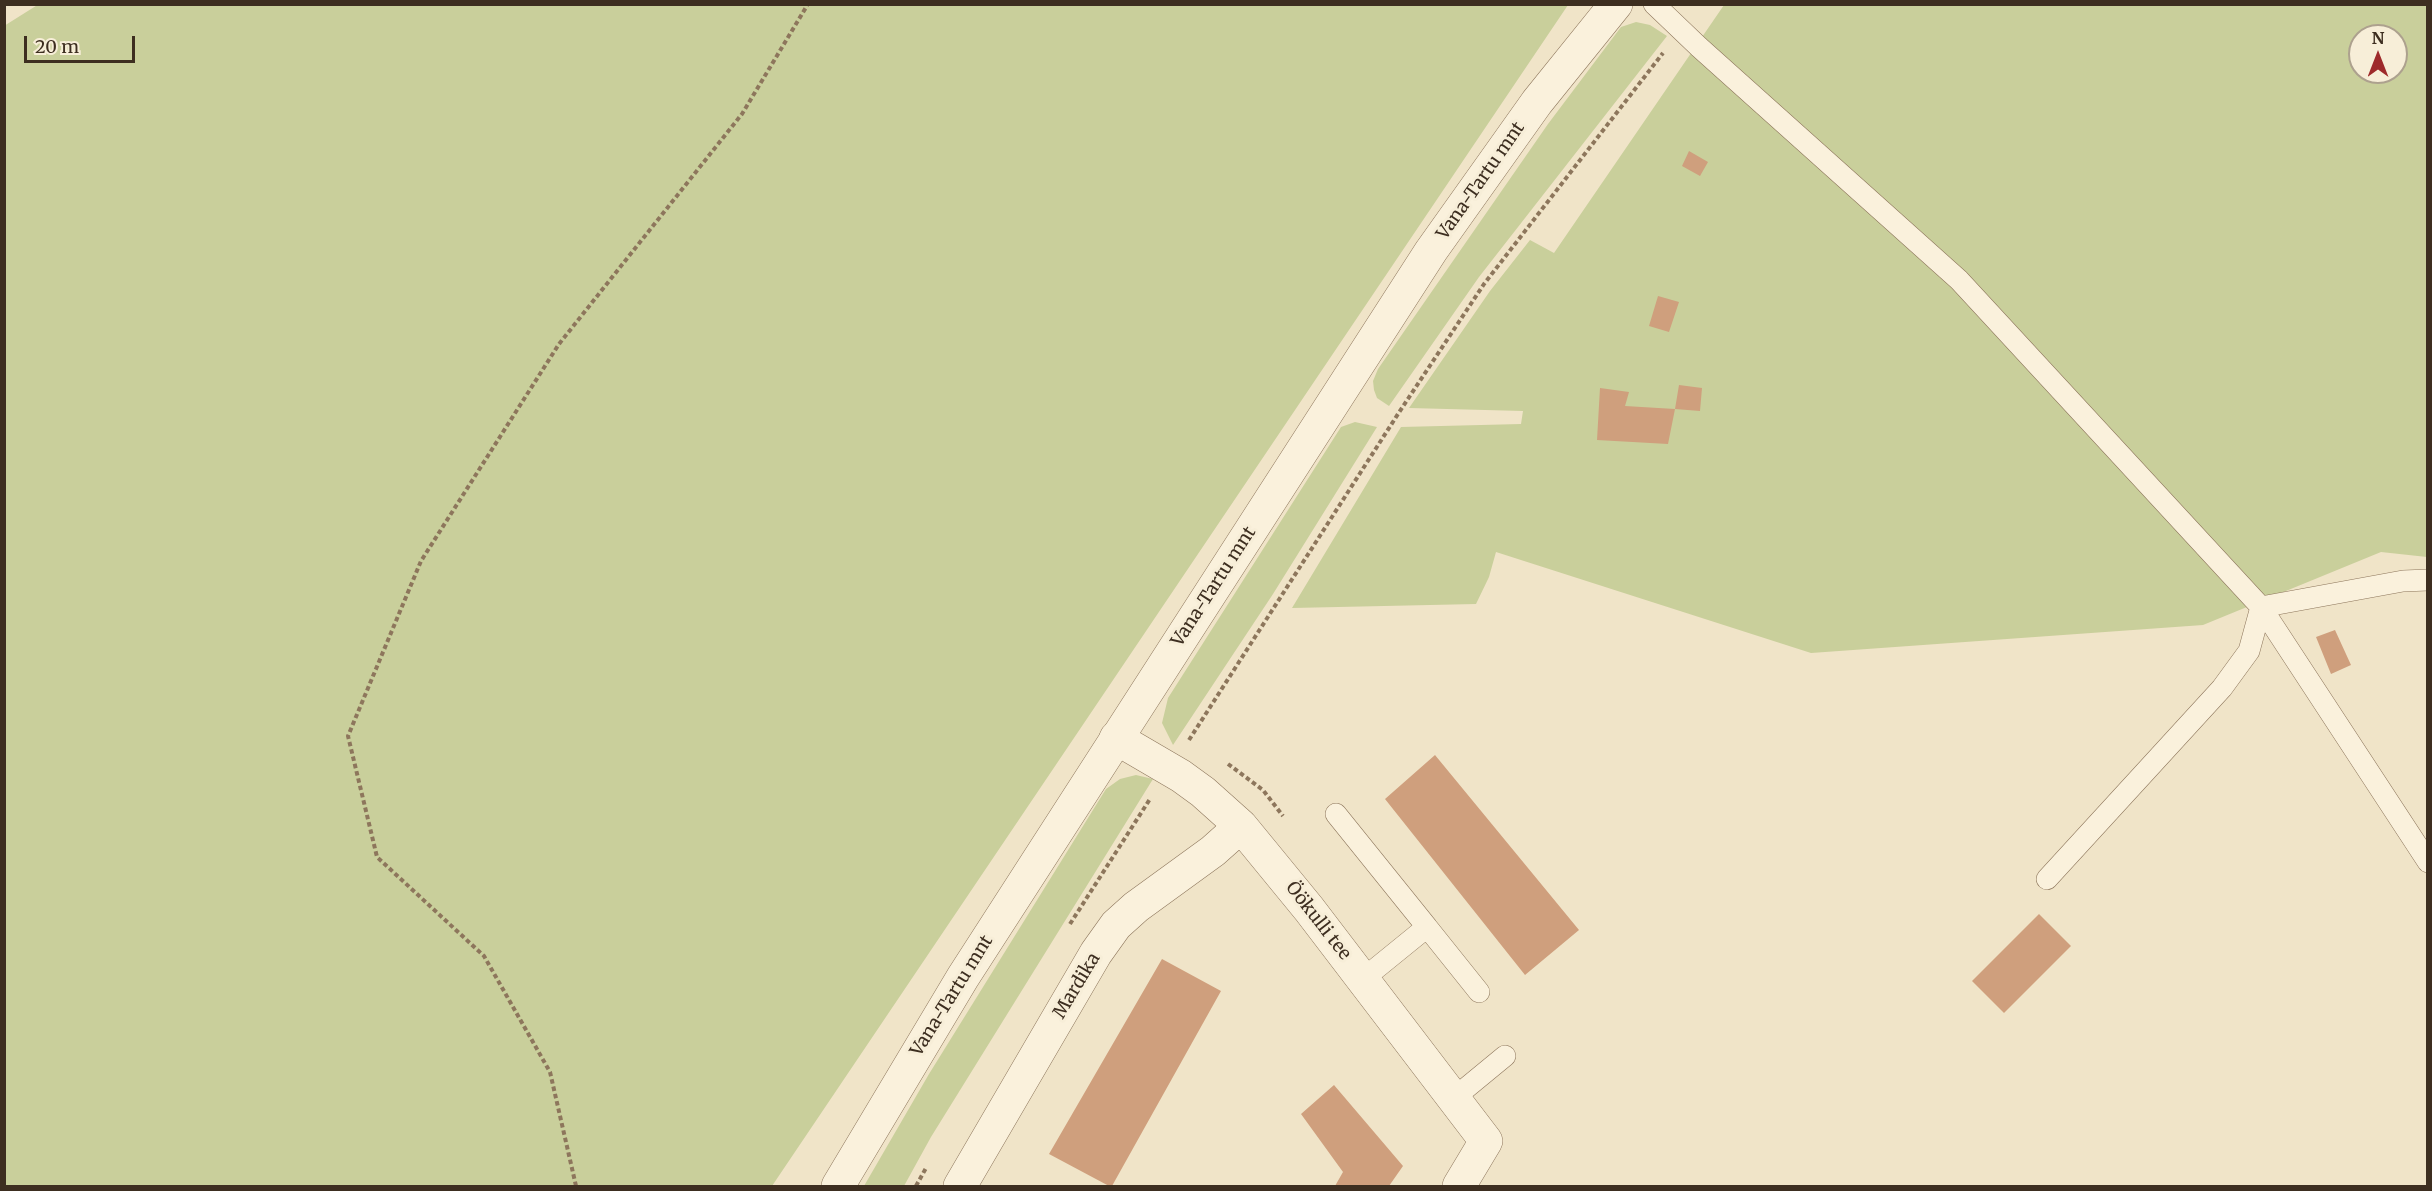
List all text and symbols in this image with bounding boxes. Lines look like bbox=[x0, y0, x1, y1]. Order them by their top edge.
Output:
scale bar bbox=[27, 24, 138, 62]
north arrow bbox=[2348, 24, 2408, 84]
text: N bbox=[2372, 28, 2384, 48]
text: 20 m bbox=[35, 35, 79, 58]
street label: Vana-Tartu mnt bbox=[1432, 118, 1530, 244]
street label: Vana-Tartu mnt bbox=[1167, 523, 1261, 651]
street label: Öökulli tee bbox=[1281, 878, 1355, 964]
street label: Vana-Tartu mnt bbox=[906, 932, 998, 1060]
street label: Mardika bbox=[1049, 949, 1105, 1023]

